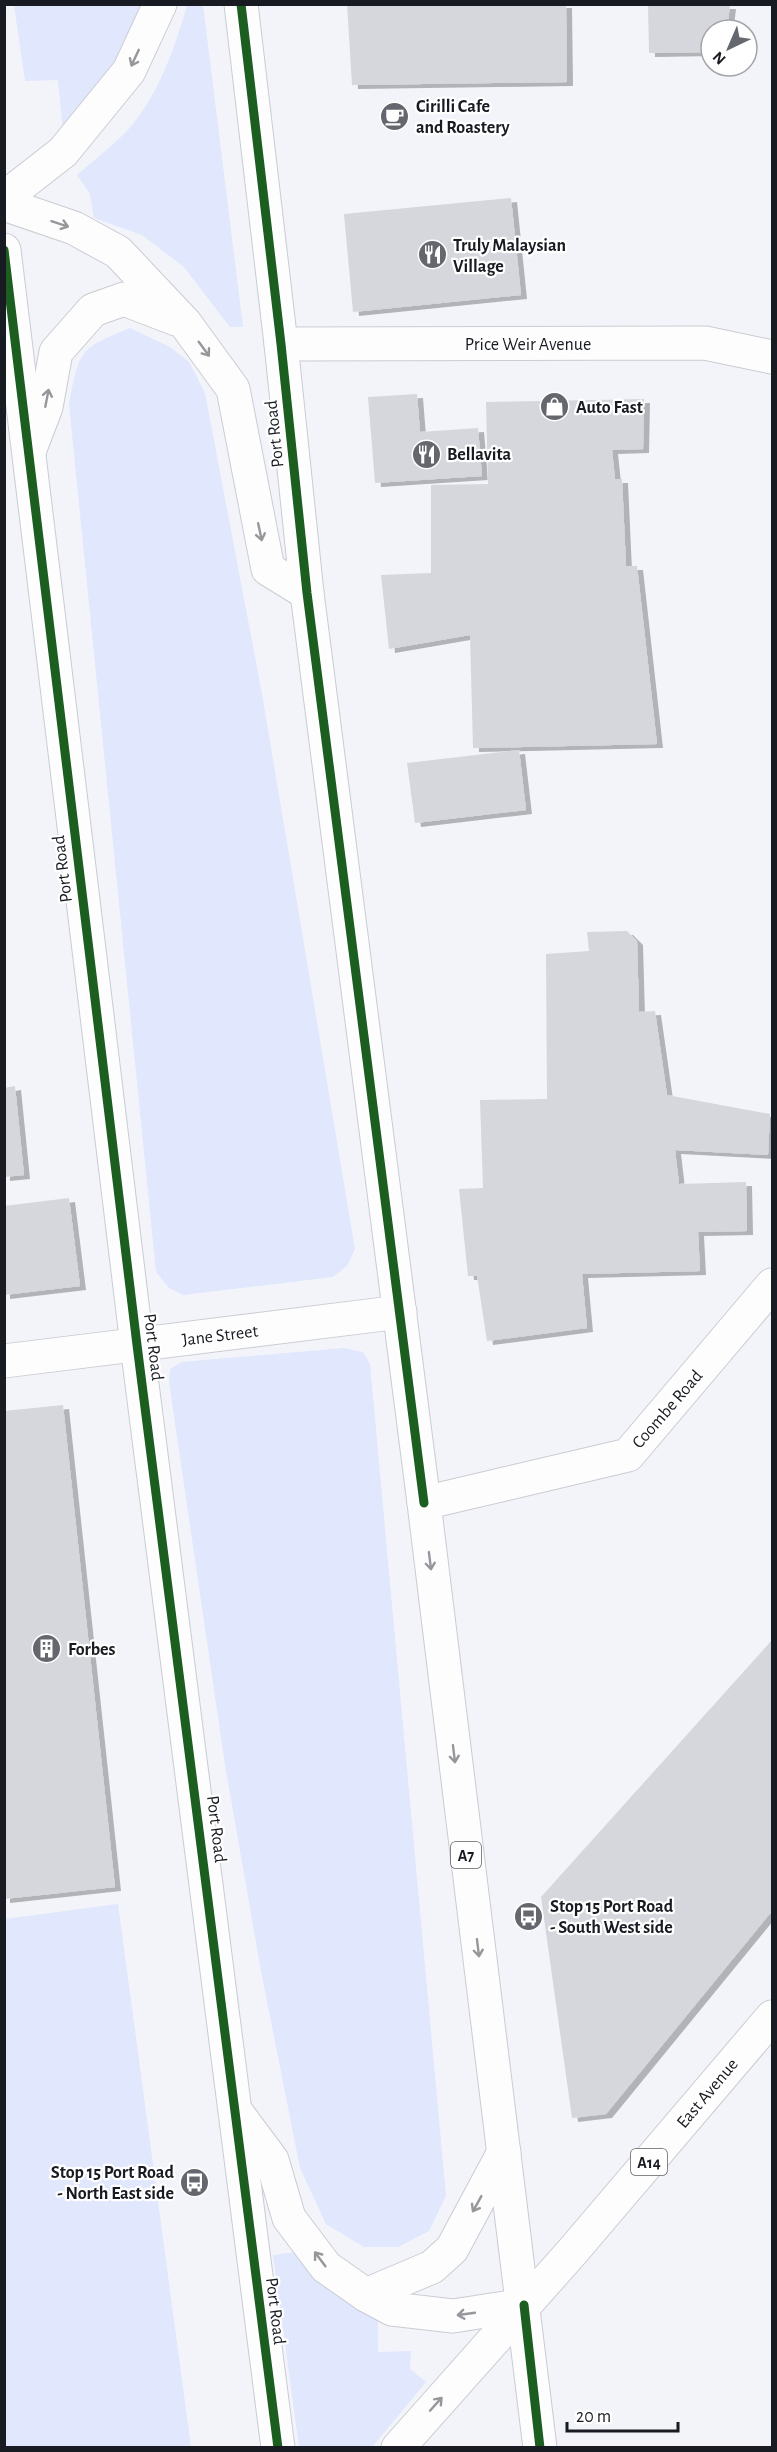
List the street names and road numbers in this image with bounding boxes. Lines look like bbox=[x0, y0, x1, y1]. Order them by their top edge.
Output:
street label: Price Weir Avenue bbox=[465, 336, 591, 354]
street label: Port Road bbox=[263, 399, 287, 468]
street label: Port Road bbox=[50, 834, 76, 904]
street label: Port Road bbox=[140, 1312, 166, 1382]
street label: Jane Street bbox=[181, 1322, 259, 1350]
street label: Coombe Road bbox=[629, 1367, 706, 1452]
street label: Port Road bbox=[203, 1794, 229, 1864]
road number: A7 bbox=[451, 1842, 481, 1868]
street label: East Avenue bbox=[674, 2055, 742, 2132]
road number: A14 bbox=[631, 2149, 667, 2175]
street label: Port Road bbox=[262, 2276, 288, 2346]

